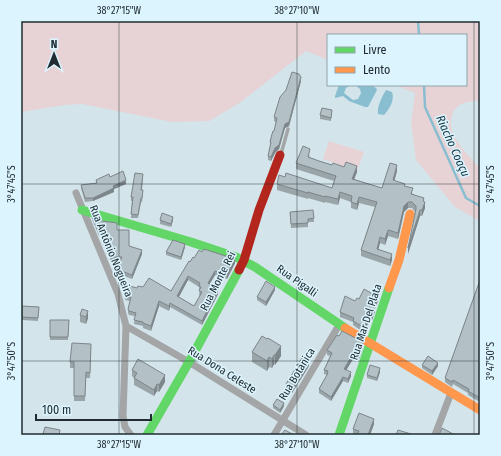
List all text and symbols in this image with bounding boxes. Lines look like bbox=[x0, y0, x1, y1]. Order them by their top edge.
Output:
text: 38°27'15"W bbox=[97, 5, 142, 17]
text: 38°27'10"W bbox=[275, 5, 320, 17]
north arrow bbox=[34, 34, 74, 74]
legend bbox=[327, 34, 467, 86]
text: N bbox=[51, 38, 57, 51]
text: Livre bbox=[363, 43, 387, 57]
text: Lento bbox=[363, 63, 390, 77]
water label: Riacho Coaçu bbox=[433, 113, 473, 179]
text: 3°47'45"S bbox=[6, 165, 18, 203]
text: 3°47'45"S bbox=[485, 165, 497, 203]
street label: Rua Antônio Nogueira bbox=[87, 203, 135, 299]
street label: Rua Monte Rei bbox=[198, 249, 239, 313]
street label: Rua Pigalli bbox=[274, 262, 320, 300]
street label: Rua Mar Del Plata bbox=[348, 282, 384, 362]
text: 3°47'50"S bbox=[6, 342, 18, 380]
text: 3°47'50"S bbox=[485, 342, 497, 380]
street label: Rua Dona Celeste bbox=[185, 344, 259, 396]
street label: Rua Botânica bbox=[276, 345, 318, 403]
scale bar bbox=[36, 396, 151, 422]
text: 100 m bbox=[42, 403, 71, 417]
text: 38°27'15"W bbox=[97, 439, 142, 451]
text: 38°27'10"W bbox=[275, 439, 320, 451]

